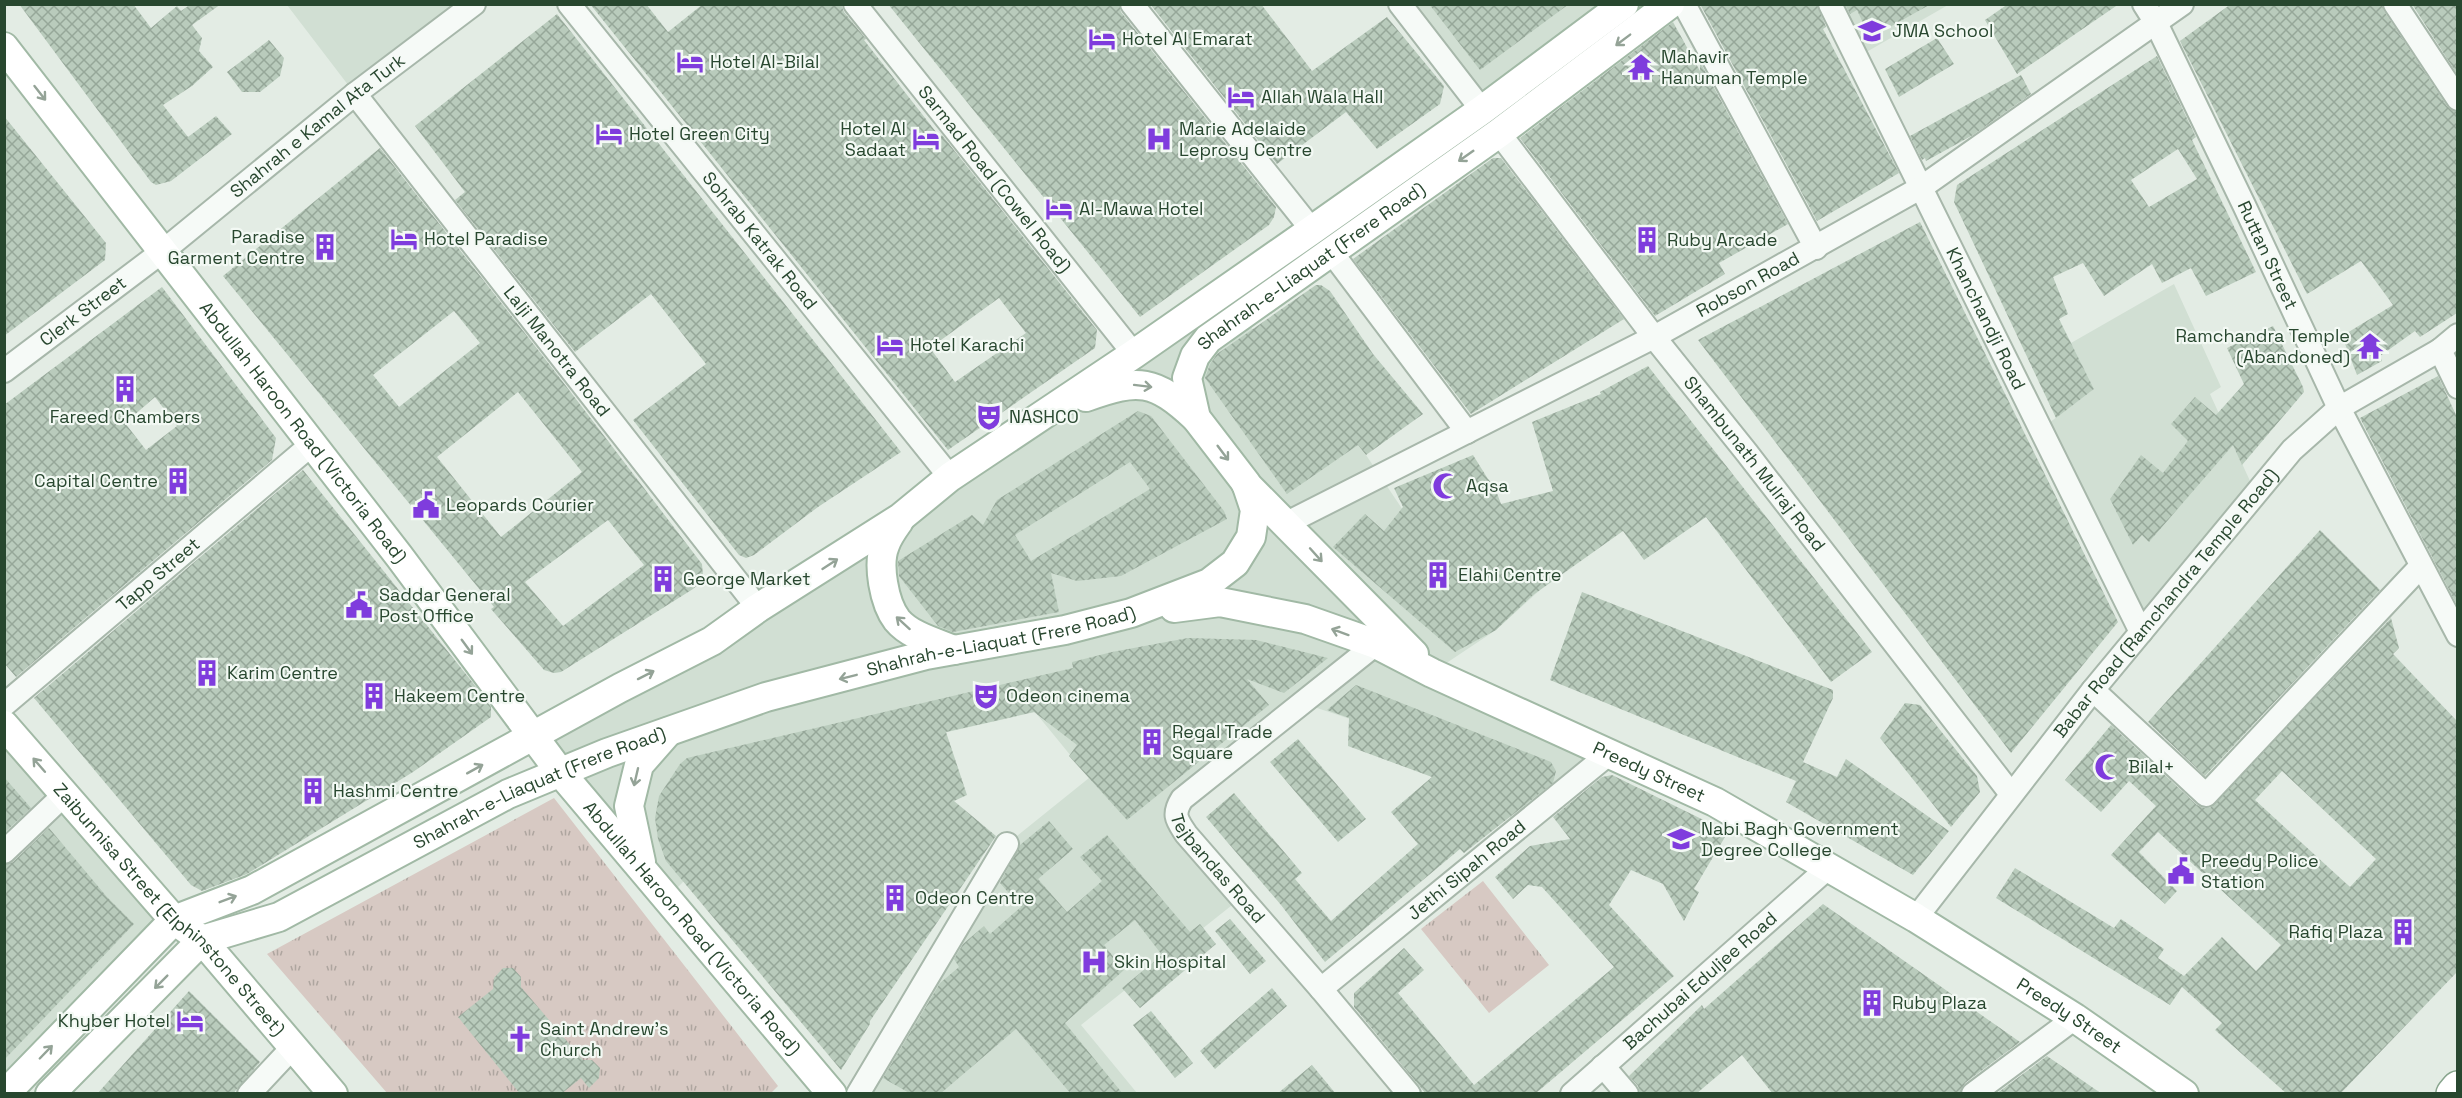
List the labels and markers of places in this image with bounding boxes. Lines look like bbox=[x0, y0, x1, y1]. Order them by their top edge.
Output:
school or university icon: JMA School bbox=[1857, 16, 1887, 46]
place label: JMA School bbox=[1892, 19, 1993, 42]
hotel icon: Hotel Al Emarat bbox=[1087, 24, 1117, 54]
place label: Hotel Al Emarat bbox=[1122, 27, 1253, 50]
place label: Mahavir Hanuman Temple bbox=[1661, 45, 1808, 89]
hotel icon: Hotel Al-Bilal bbox=[675, 47, 705, 77]
place label: Hotel Al-Bilal bbox=[710, 50, 819, 73]
temple icon: Mahavir Hanuman Temple bbox=[1626, 52, 1656, 82]
hotel icon: Allah Wala Hall bbox=[1226, 82, 1256, 112]
place label: Allah Wala Hall bbox=[1261, 85, 1383, 108]
place label: Hotel Al Sadaat bbox=[840, 117, 906, 161]
place label: Marie Adelaide Leprosy Centre bbox=[1179, 117, 1312, 161]
hotel icon: Hotel Green City bbox=[594, 119, 624, 149]
place label: Hotel Green City bbox=[629, 122, 770, 145]
hotel icon: Hotel Al Sadaat bbox=[911, 124, 941, 154]
hospital icon: Marie Adelaide Leprosy Centre bbox=[1144, 124, 1174, 154]
hotel icon: Al-Mawa Hotel bbox=[1044, 194, 1074, 224]
place label: Al-Mawa Hotel bbox=[1079, 197, 1204, 220]
hotel icon: Hotel Paradise bbox=[389, 224, 419, 254]
place label: Paradise Garment Centre bbox=[168, 225, 305, 269]
building icon: Ruby Arcade bbox=[1632, 225, 1662, 255]
place label: Hotel Paradise bbox=[424, 227, 548, 250]
place label: Ruby Arcade bbox=[1667, 228, 1777, 251]
building icon: Paradise Garment Centre bbox=[310, 232, 340, 262]
place label: Ramchandra Temple (Abandoned) bbox=[2175, 324, 2350, 368]
hotel icon: Hotel Karachi bbox=[875, 330, 905, 360]
temple icon: Ramchandra Temple (Abandoned) bbox=[2355, 331, 2385, 361]
place label: Hotel Karachi bbox=[910, 333, 1024, 356]
building icon: Fareed Chambers bbox=[110, 374, 140, 404]
theatre icon: NASHCO bbox=[974, 402, 1004, 432]
place label: Fareed Chambers bbox=[50, 405, 200, 428]
place label: NASHCO bbox=[1009, 405, 1079, 428]
building icon: Capital Centre bbox=[163, 466, 193, 496]
place label: Capital Centre bbox=[34, 469, 158, 492]
mosque icon: Aqsa bbox=[1431, 471, 1461, 501]
place label: Aqsa bbox=[1466, 474, 1509, 497]
public building icon: Leopards Courier bbox=[411, 490, 441, 520]
place label: Leopards Courier bbox=[446, 493, 594, 516]
building icon: Elahi Centre bbox=[1423, 560, 1453, 590]
place label: Elahi Centre bbox=[1458, 563, 1561, 586]
building icon: George Market bbox=[648, 564, 678, 594]
place label: George Market bbox=[683, 567, 810, 590]
place label: Saddar General Post Office bbox=[379, 583, 511, 627]
public building icon: Saddar General Post Office bbox=[344, 590, 374, 620]
building icon: Karim Centre bbox=[192, 658, 222, 688]
place label: Karim Centre bbox=[227, 661, 338, 684]
building icon: Hakeem Centre bbox=[359, 681, 389, 711]
theatre icon: Odeon cinema bbox=[971, 681, 1001, 711]
place label: Hakeem Centre bbox=[394, 684, 525, 707]
place label: Odeon cinema bbox=[1006, 684, 1130, 707]
place label: Regal Trade Square bbox=[1172, 720, 1273, 764]
building icon: Regal Trade Square bbox=[1137, 727, 1167, 757]
mosque icon: Bilal+ bbox=[2093, 752, 2123, 782]
place label: Bilal+ bbox=[2128, 755, 2175, 778]
building icon: Hashmi Centre bbox=[298, 776, 328, 806]
place label: Hashmi Centre bbox=[333, 779, 459, 802]
place label: Nabi Bagh Government Degree College bbox=[1701, 817, 1899, 861]
school or university icon: Nabi Bagh Government Degree College bbox=[1666, 824, 1696, 854]
place label: Preedy Police Station bbox=[2201, 849, 2319, 893]
public building icon: Preedy Police Station bbox=[2166, 856, 2196, 886]
building icon: Odeon Centre bbox=[880, 883, 910, 913]
place label: Odeon Centre bbox=[915, 886, 1034, 909]
building icon: Rafiq Plaza bbox=[2388, 917, 2418, 947]
place label: Rafiq Plaza bbox=[2288, 920, 2383, 943]
hospital icon: Skin Hospital bbox=[1079, 947, 1109, 977]
place label: Skin Hospital bbox=[1114, 950, 1226, 973]
building icon: Ruby Plaza bbox=[1857, 988, 1887, 1018]
place label: Ruby Plaza bbox=[1892, 991, 1987, 1014]
hotel icon: Khyber Hotel bbox=[175, 1006, 205, 1036]
place label: Khyber Hotel bbox=[58, 1009, 170, 1032]
place label: Saint Andrew's Church bbox=[540, 1017, 669, 1061]
church icon: Saint Andrew's Church bbox=[505, 1024, 535, 1054]

